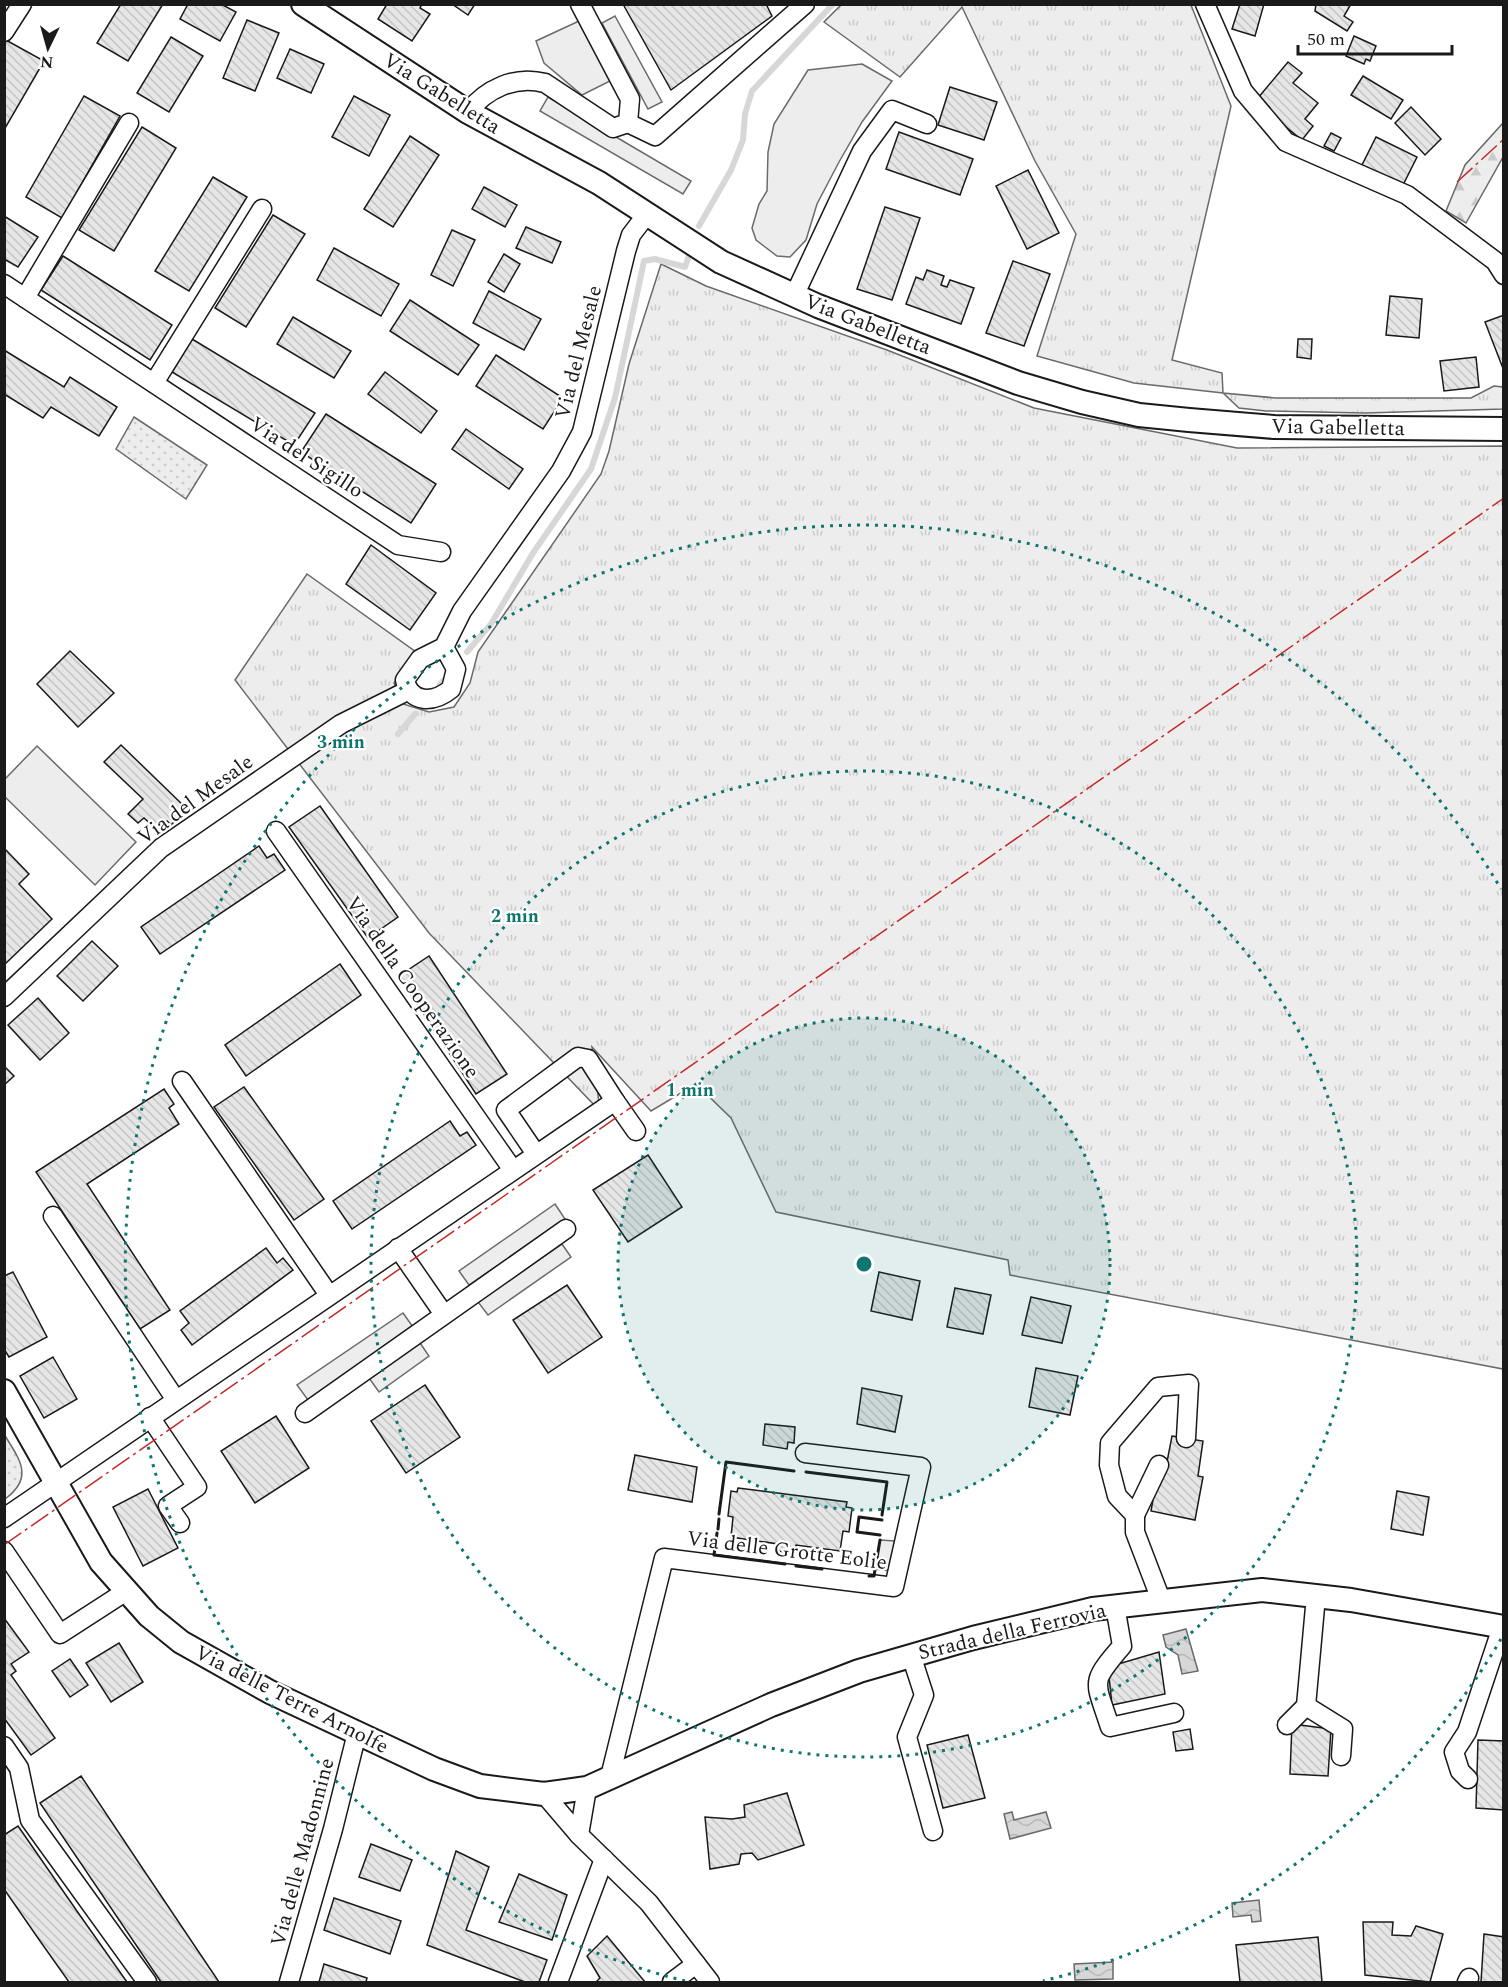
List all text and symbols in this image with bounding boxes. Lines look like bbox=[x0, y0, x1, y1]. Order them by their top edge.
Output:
north arrow bbox=[18, 18, 78, 78]
scale bar bbox=[1298, 18, 1452, 56]
text: 50 m bbox=[1307, 26, 1345, 53]
street label: Via Gabelletta bbox=[376, 45, 507, 143]
text: N bbox=[39, 49, 54, 74]
street label: Via del Mesale bbox=[547, 282, 611, 423]
street label: Via Gabelletta bbox=[800, 286, 936, 364]
street label: Via del Sigillo bbox=[243, 409, 370, 507]
street label: Via Gabelletta bbox=[1271, 411, 1406, 445]
text: 3 min bbox=[317, 729, 365, 756]
street label: Via del Mesale bbox=[131, 747, 260, 853]
street label: Via della Cooperazione bbox=[337, 890, 487, 1085]
text: 2 min bbox=[491, 903, 539, 930]
text: 1 min bbox=[666, 1077, 714, 1104]
centre of rings bbox=[854, 1254, 874, 1274]
street label: Via delle Grotte Eolie bbox=[685, 1523, 889, 1579]
street label: Strada della Ferrovia bbox=[915, 1595, 1110, 1669]
street label: Via delle Terre Arnolfe bbox=[189, 1637, 394, 1763]
street label: Via delle Madonnine bbox=[262, 1754, 344, 1950]

